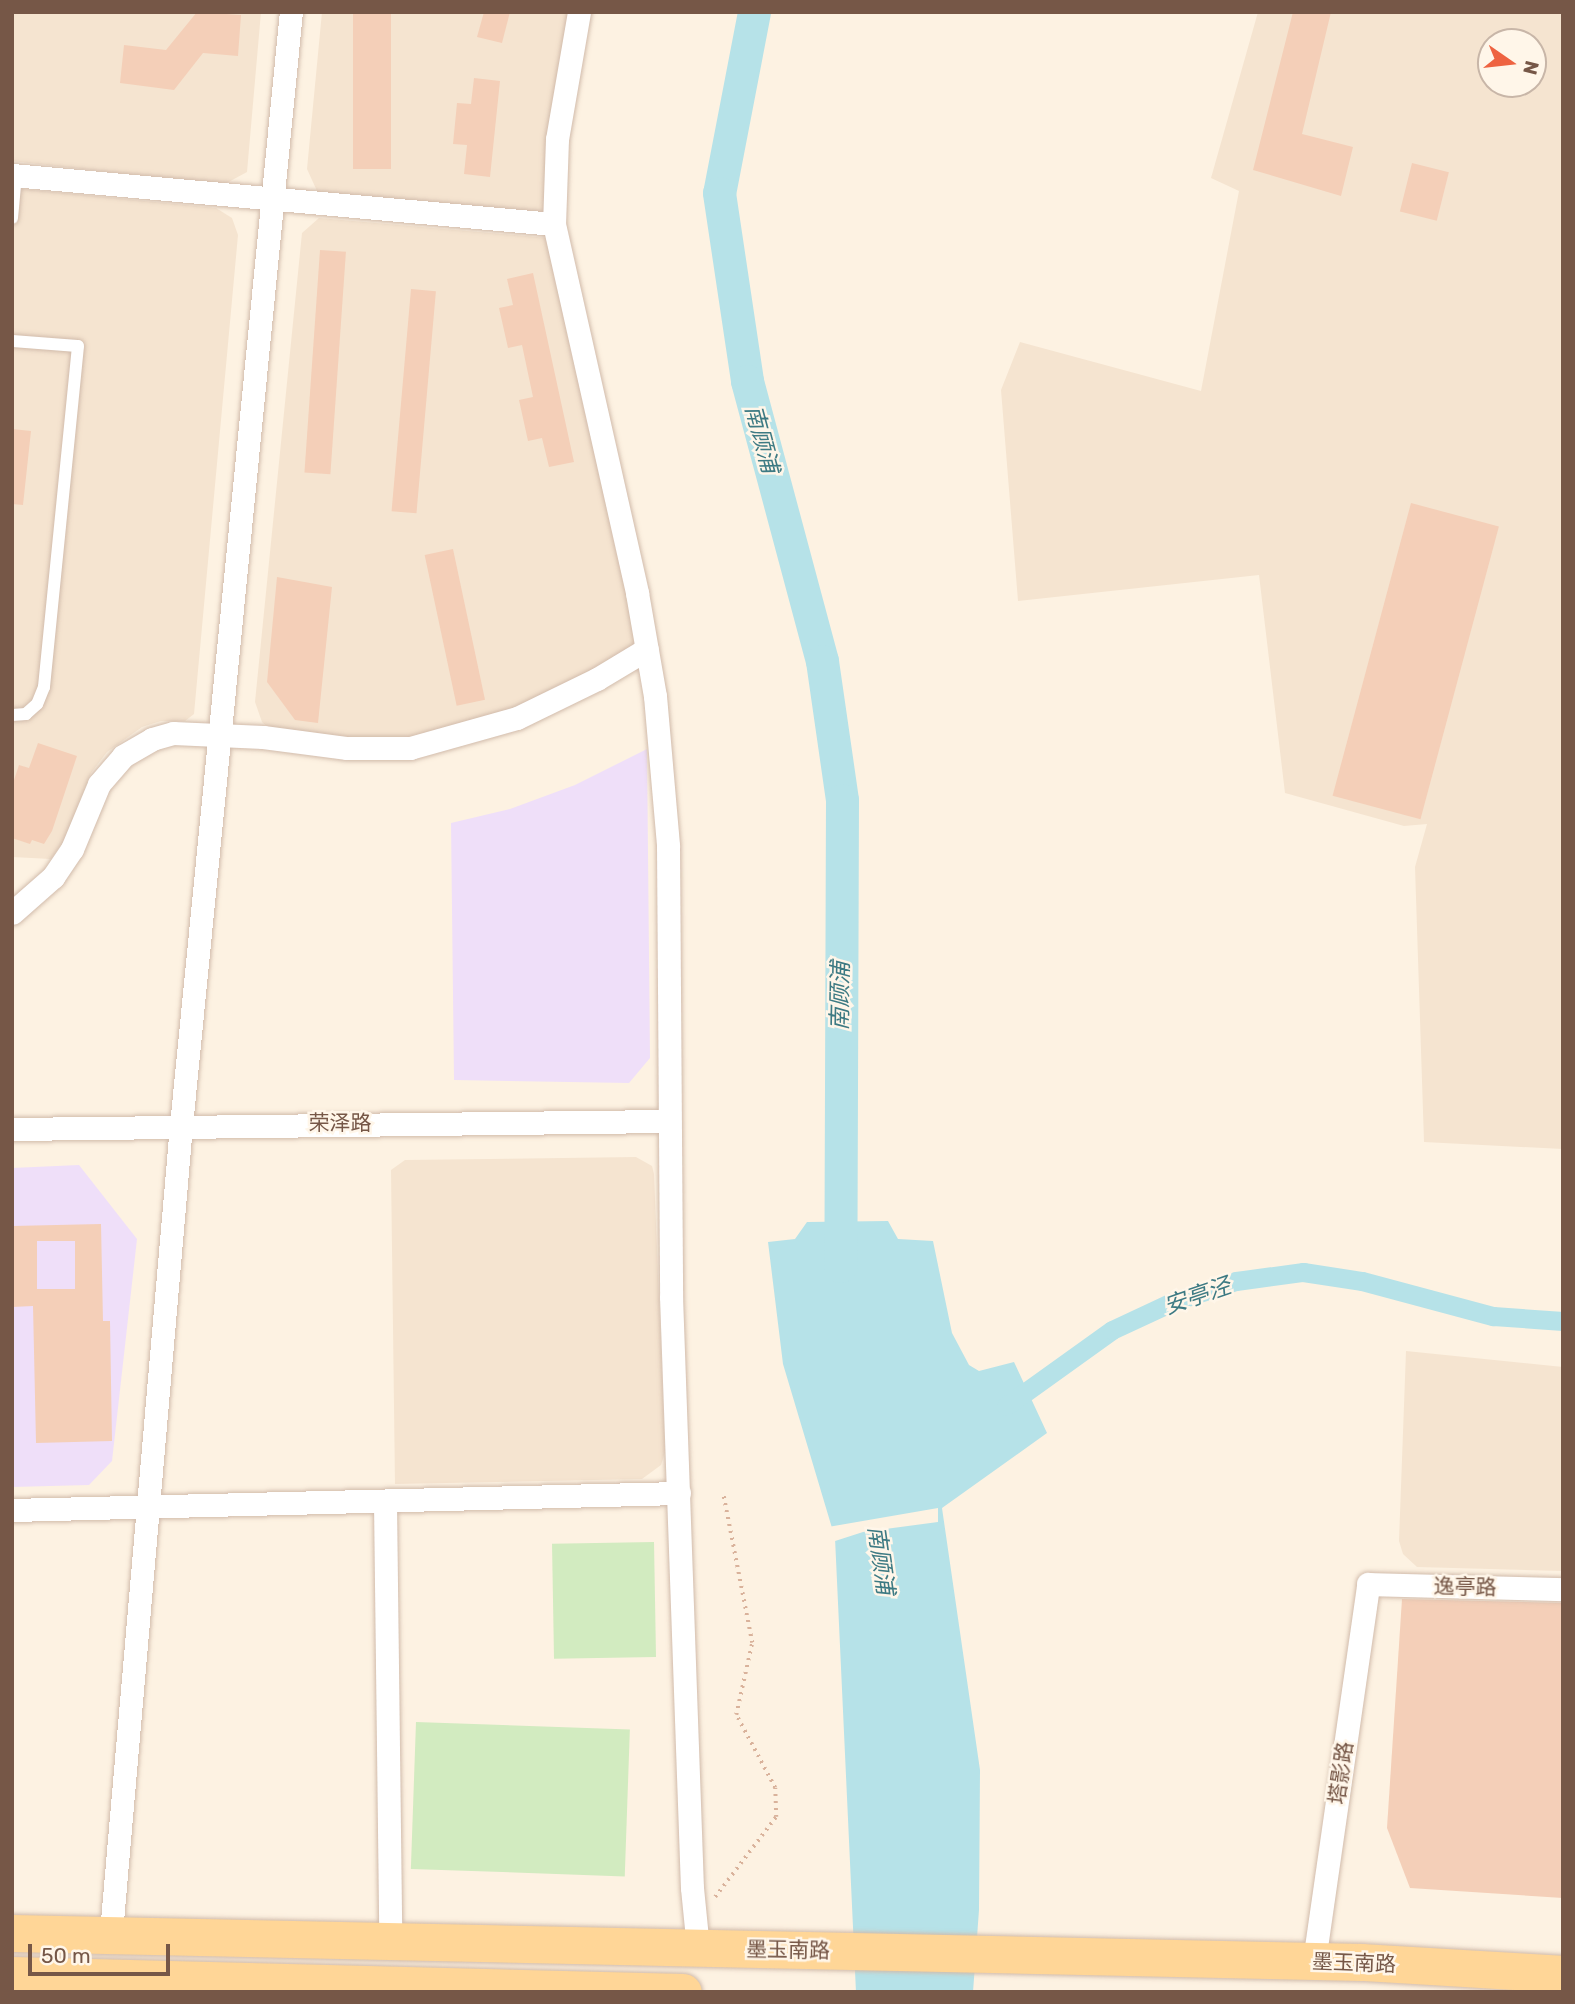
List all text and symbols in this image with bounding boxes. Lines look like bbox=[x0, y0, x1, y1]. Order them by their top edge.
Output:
north arrow bbox=[1477, 28, 1547, 98]
text: N bbox=[1518, 58, 1544, 77]
water label: 南顾浦 bbox=[740, 402, 784, 476]
water label: 南顾浦 bbox=[826, 961, 854, 1031]
street label: 荣泽路 bbox=[309, 1110, 371, 1136]
water label: 安亭泾 bbox=[1160, 1272, 1234, 1320]
water label: 南顾浦 bbox=[863, 1524, 899, 1596]
street label: 逸亭路 bbox=[1433, 1574, 1497, 1600]
street label: 塔影路 bbox=[1324, 1740, 1358, 1806]
scale bar bbox=[32, 1930, 173, 1974]
street label: 墨玉南路 bbox=[746, 1937, 830, 1963]
text: 50 m bbox=[41, 1943, 91, 1968]
street label: 墨玉南路 bbox=[1312, 1949, 1396, 1977]

